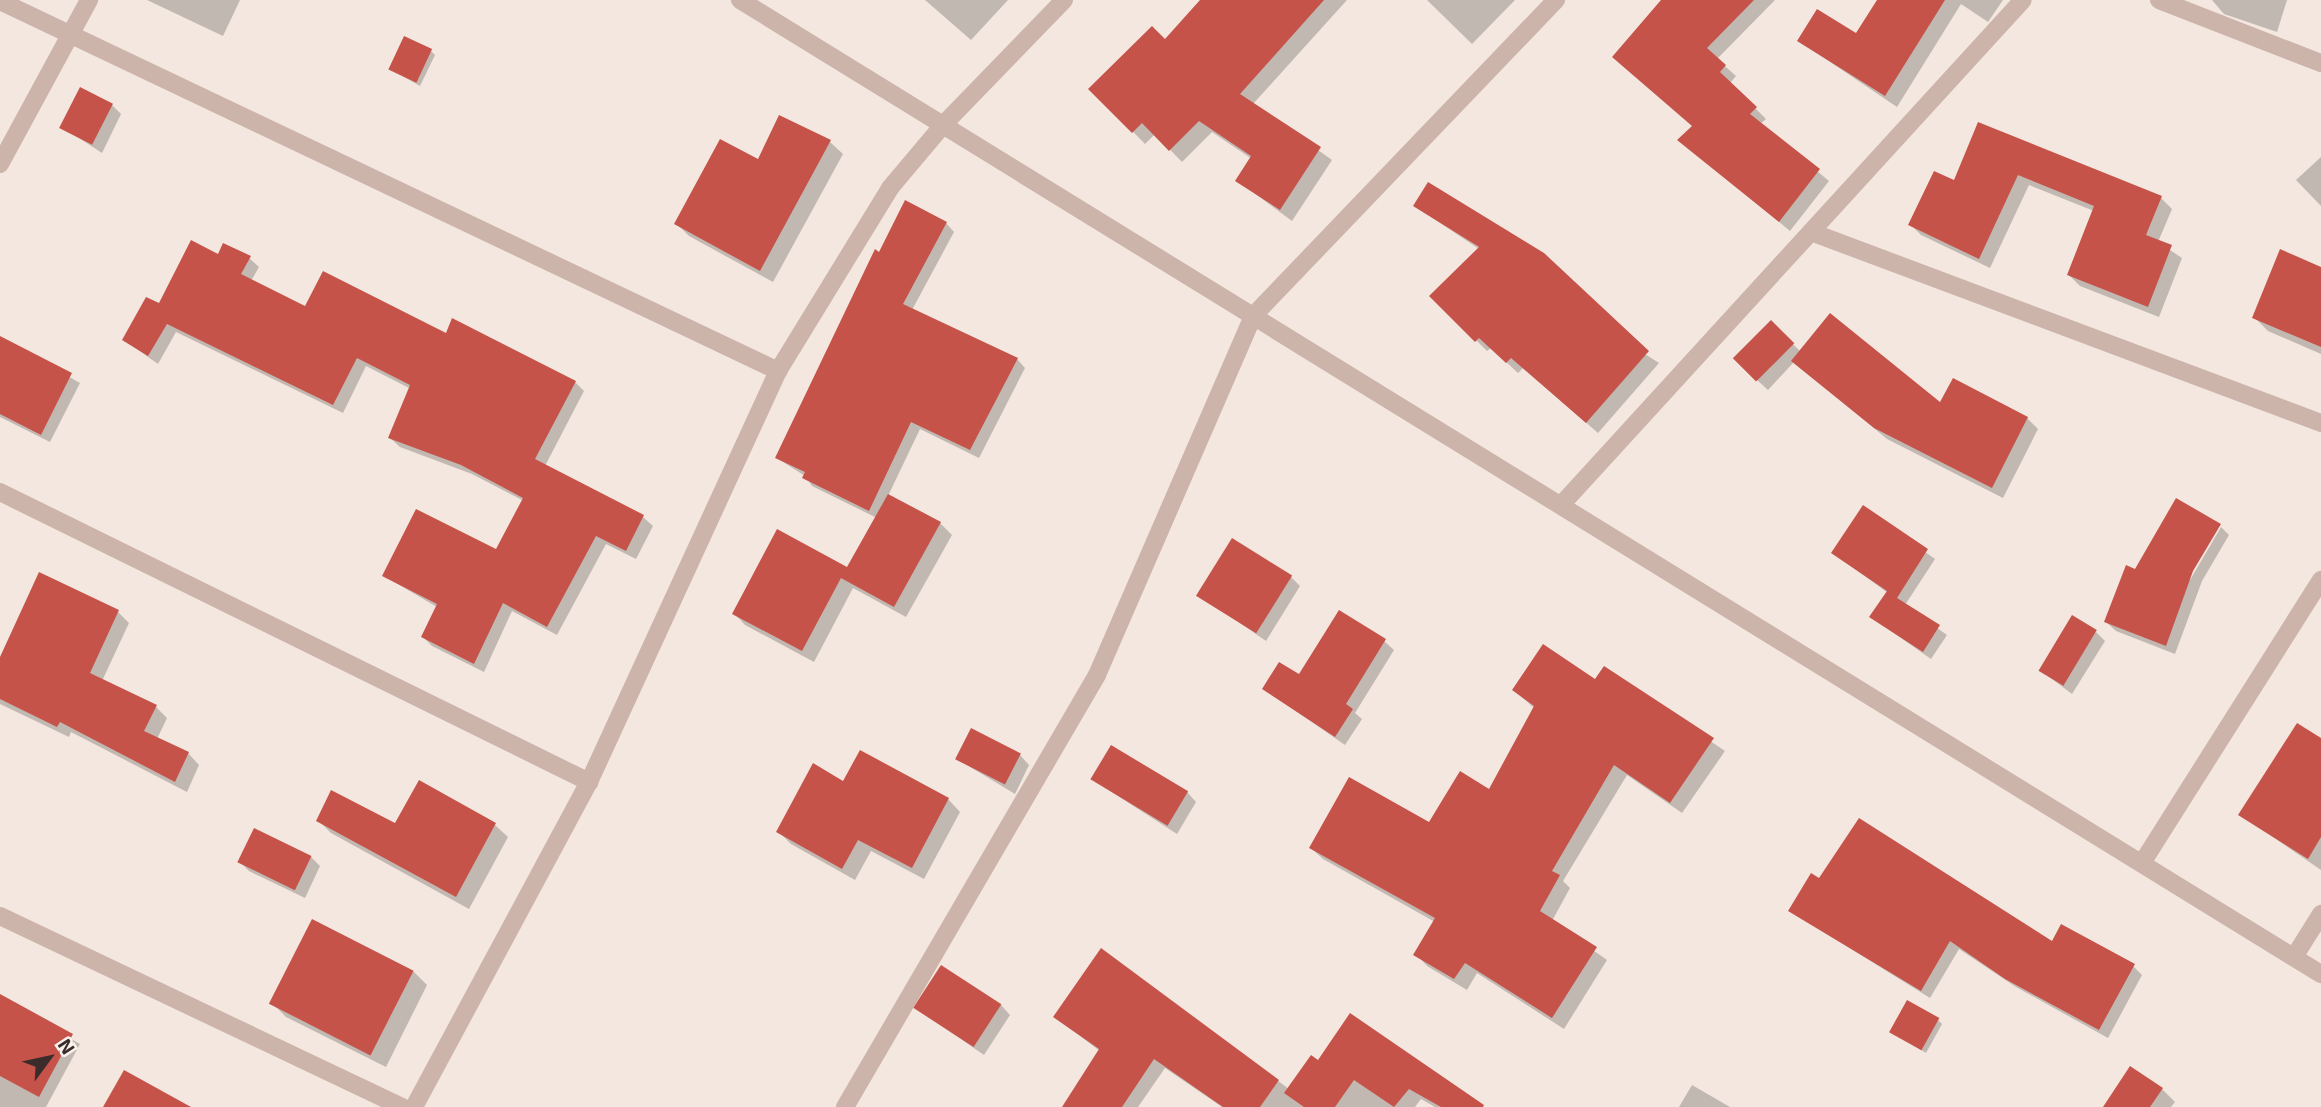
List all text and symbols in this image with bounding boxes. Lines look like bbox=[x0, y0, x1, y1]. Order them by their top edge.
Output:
north arrow bbox=[14, 1023, 84, 1093]
text: N bbox=[54, 1034, 80, 1058]

